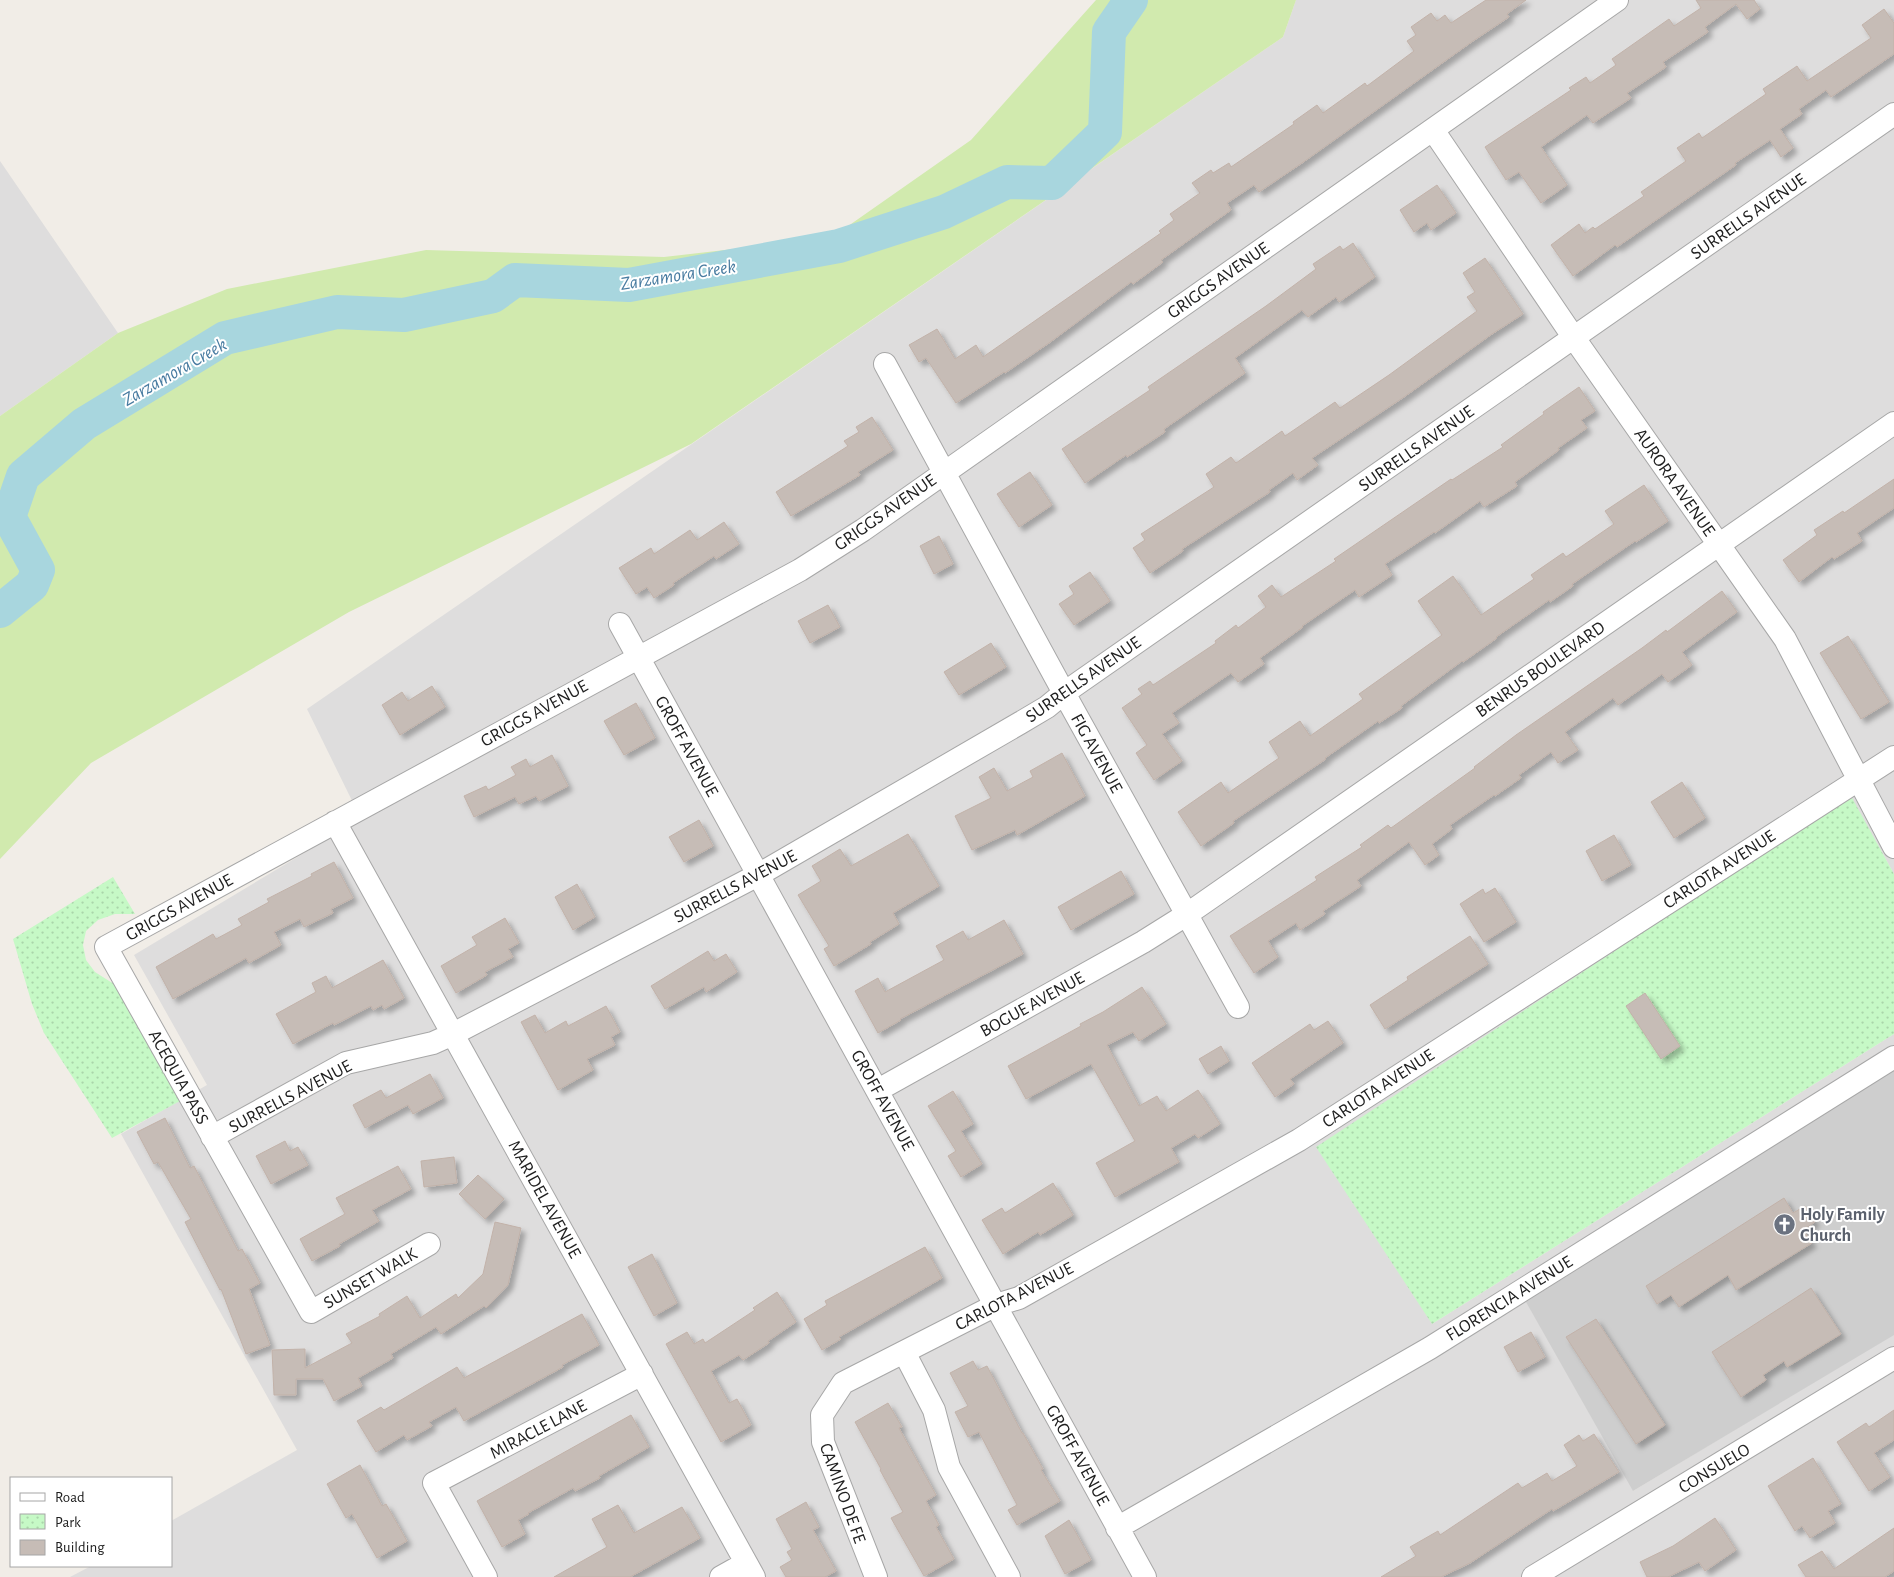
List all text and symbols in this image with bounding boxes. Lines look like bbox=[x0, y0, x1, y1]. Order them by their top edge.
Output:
street label: SURRELLS AVENUE bbox=[1688, 170, 1810, 263]
street label: GRIGGS AVENUE bbox=[1164, 239, 1273, 322]
water label: Zarzamora Creek bbox=[619, 257, 738, 294]
water label: Zarzamora Creek bbox=[119, 335, 230, 410]
street label: SURRELLS AVENUE bbox=[1356, 402, 1478, 495]
street label: AURORA AVENUE bbox=[1630, 425, 1718, 540]
street label: GRIGGS AVENUE bbox=[831, 471, 940, 554]
street label: BENRUS BOULEVARD bbox=[1473, 618, 1609, 721]
street label: SURRELLS AVENUE bbox=[1023, 633, 1145, 726]
street label: GRIGGS AVENUE bbox=[478, 677, 591, 751]
street label: GROFF AVENUE bbox=[651, 693, 721, 800]
street label: FIG AVENUE bbox=[1067, 711, 1125, 796]
street label: CARLOTA AVENUE bbox=[1660, 827, 1779, 913]
street label: SURRELLS AVENUE bbox=[671, 847, 800, 927]
street label: GRIGGS AVENUE bbox=[123, 871, 236, 945]
street label: BOGUE AVENUE bbox=[977, 969, 1088, 1041]
street label: ACEQUIA PASS bbox=[145, 1027, 211, 1128]
street label: CARLOTA AVENUE bbox=[1319, 1046, 1438, 1132]
street label: GROFF AVENUE bbox=[847, 1047, 917, 1154]
street label: SURRELLS AVENUE bbox=[226, 1057, 355, 1137]
street label: MARIDEL AVENUE bbox=[504, 1138, 584, 1262]
place label: Holy Family Church bbox=[1800, 1206, 1886, 1245]
church icon: Holy Family Church bbox=[1772, 1212, 1796, 1236]
street label: SUNSET WALK bbox=[321, 1245, 420, 1313]
street label: FLORENCIA AVENUE bbox=[1443, 1253, 1576, 1345]
street label: CARLOTA AVENUE bbox=[953, 1259, 1077, 1334]
street label: MIRACLE LANE bbox=[487, 1397, 590, 1463]
street label: GROFF AVENUE bbox=[1042, 1402, 1112, 1509]
street label: CAMINO DE FE bbox=[816, 1441, 869, 1546]
street label: CONSUELO bbox=[1676, 1441, 1753, 1497]
legend bbox=[10, 1477, 172, 1567]
text: Road bbox=[55, 1490, 85, 1505]
text: Park bbox=[55, 1515, 81, 1530]
text: Building bbox=[55, 1540, 105, 1555]

